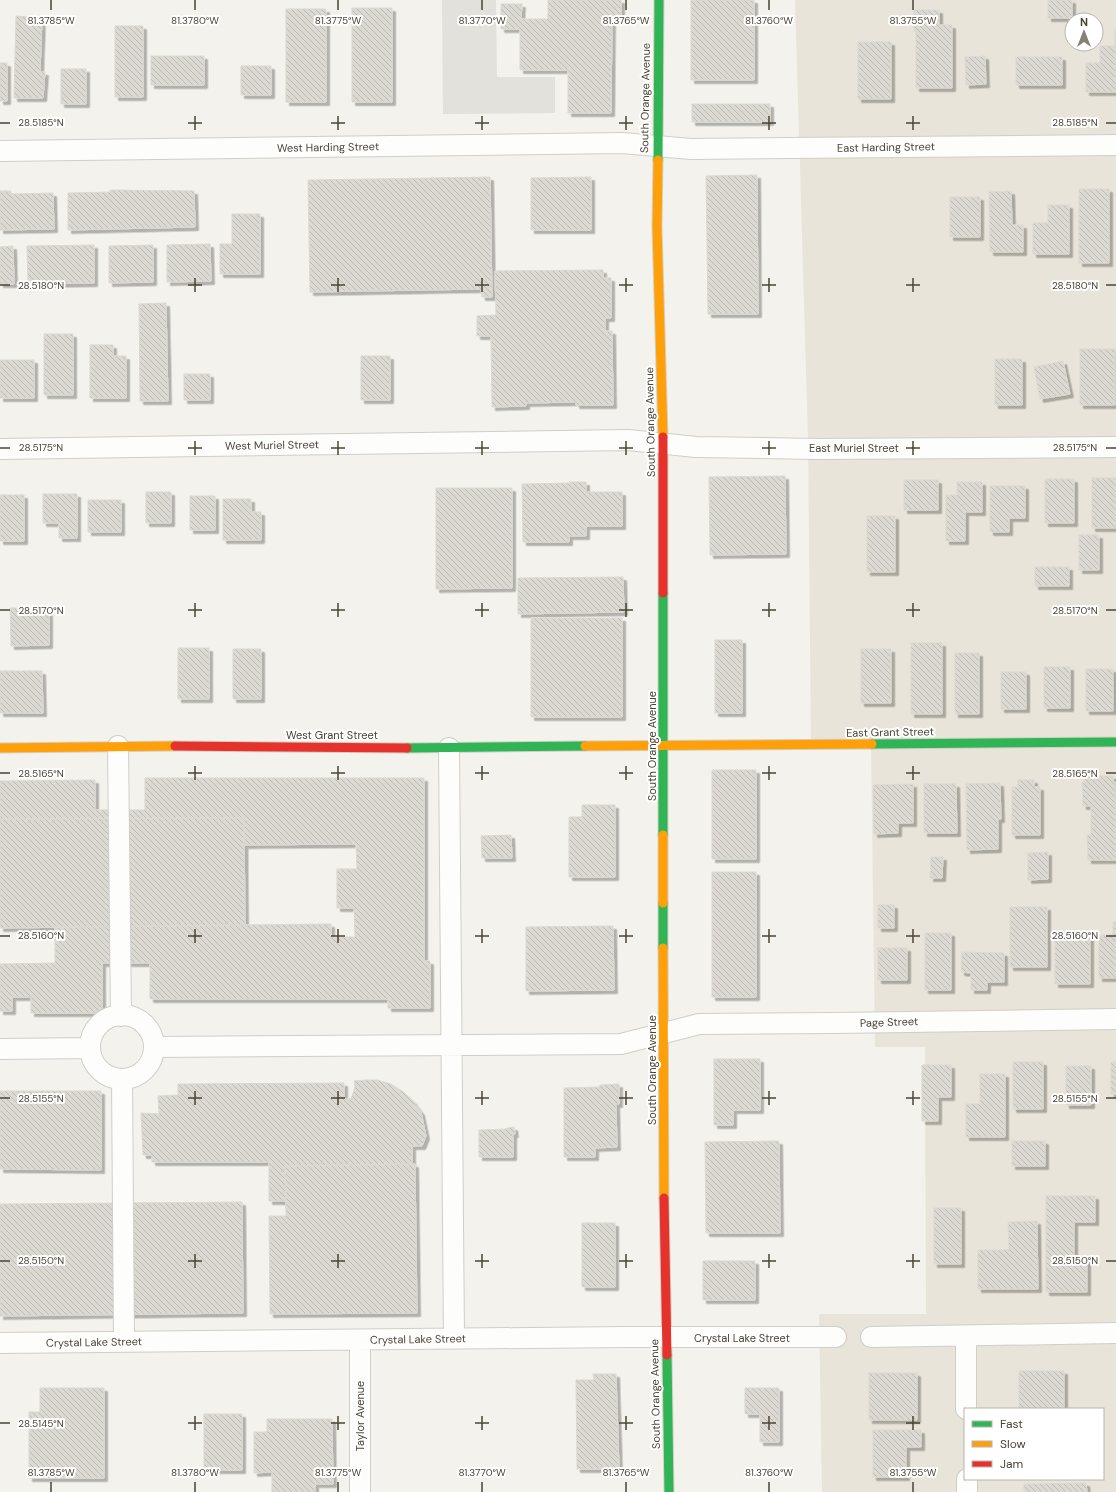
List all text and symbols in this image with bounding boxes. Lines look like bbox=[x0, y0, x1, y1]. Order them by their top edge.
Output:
north arrow bbox=[1064, 12, 1104, 52]
text: 81.3785°W bbox=[27, 14, 75, 27]
text: 81.3780°W bbox=[171, 14, 219, 27]
text: 81.3775°W bbox=[315, 14, 361, 27]
text: 81.3770°W bbox=[458, 14, 506, 27]
text: 81.3765°W bbox=[602, 14, 650, 27]
text: 81.3760°W bbox=[745, 14, 793, 27]
text: 81.3755°W bbox=[889, 14, 937, 27]
text: N bbox=[1080, 15, 1088, 29]
street label: South Orange Avenue bbox=[637, 43, 653, 153]
text: 28.5185°N bbox=[18, 116, 64, 129]
text: 28.5185°N bbox=[1052, 116, 1098, 129]
street label: West Harding Street bbox=[277, 139, 379, 155]
street label: East Harding Street bbox=[837, 139, 935, 155]
text: 28.5180°N bbox=[18, 279, 64, 292]
text: 28.5180°N bbox=[1052, 279, 1098, 292]
street label: South Orange Avenue bbox=[642, 367, 658, 477]
street label: West Muriel Street bbox=[225, 437, 319, 453]
text: 28.5175°N bbox=[19, 441, 63, 454]
street label: East Muriel Street bbox=[809, 441, 899, 455]
text: 28.5175°N bbox=[1053, 441, 1097, 454]
text: 28.5170°N bbox=[18, 604, 64, 617]
text: 28.5170°N bbox=[1052, 604, 1098, 617]
street label: South Orange Avenue bbox=[645, 691, 659, 801]
street label: East Grant Street bbox=[846, 724, 934, 740]
street label: West Grant Street bbox=[286, 728, 378, 742]
text: 28.5165°N bbox=[18, 767, 64, 780]
text: 28.5165°N bbox=[1052, 767, 1098, 780]
text: 28.5160°N bbox=[18, 929, 64, 942]
text: 28.5160°N bbox=[1052, 929, 1098, 942]
street label: Page Street bbox=[860, 1014, 918, 1030]
street label: South Orange Avenue bbox=[645, 1015, 659, 1125]
text: 28.5155°N bbox=[18, 1092, 64, 1105]
text: 28.5155°N bbox=[1052, 1092, 1098, 1105]
text: 28.5150°N bbox=[18, 1254, 64, 1267]
text: 28.5150°N bbox=[1052, 1254, 1098, 1267]
street label: Crystal Lake Street bbox=[370, 1331, 466, 1347]
street label: Crystal Lake Street bbox=[694, 1331, 790, 1345]
street label: Crystal Lake Street bbox=[46, 1334, 142, 1350]
street label: South Orange Avenue bbox=[647, 1339, 663, 1449]
street label: Taylor Avenue bbox=[353, 1381, 367, 1451]
legend bbox=[964, 1408, 1104, 1480]
text: Fast bbox=[1000, 1416, 1023, 1432]
text: 28.5145°N bbox=[18, 1417, 64, 1430]
text: Slow bbox=[1000, 1436, 1026, 1452]
text: Jam bbox=[1000, 1456, 1023, 1472]
text: 81.3785°W bbox=[27, 1466, 75, 1479]
text: 81.3780°W bbox=[171, 1466, 219, 1479]
text: 81.3775°W bbox=[315, 1466, 361, 1479]
text: 81.3770°W bbox=[458, 1466, 506, 1479]
text: 81.3765°W bbox=[602, 1466, 650, 1479]
text: 81.3760°W bbox=[745, 1466, 793, 1479]
text: 81.3755°W bbox=[889, 1466, 937, 1479]

